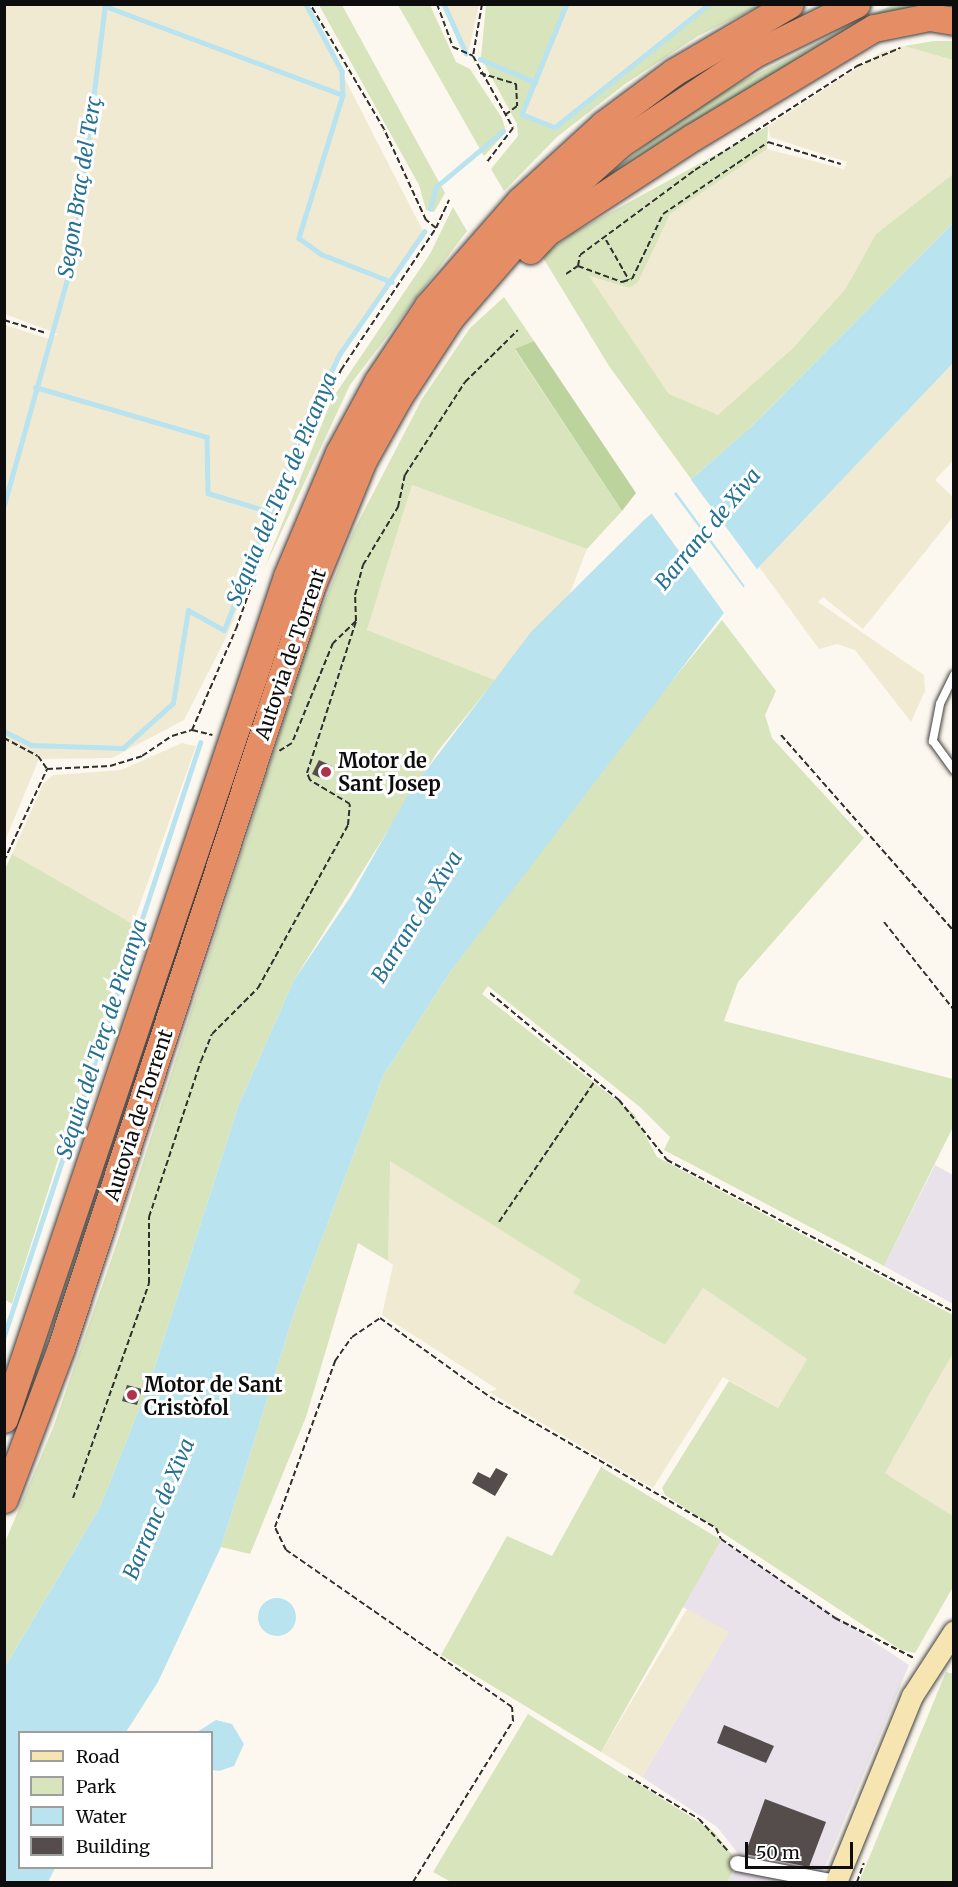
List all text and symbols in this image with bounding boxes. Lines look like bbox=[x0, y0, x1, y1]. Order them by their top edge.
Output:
water label: Segon Braç del Terç bbox=[53, 94, 107, 280]
water label: Séquia del Terç de Picanya bbox=[221, 369, 343, 609]
water label: Barranc de Xiva bbox=[650, 463, 766, 595]
street label: Autovia de Torrent bbox=[249, 565, 331, 743]
place label: Motor de Sant Josep bbox=[338, 748, 441, 795]
marker: Motor de Sant Josep bbox=[319, 765, 333, 779]
water label: Barranc de Xiva bbox=[366, 846, 468, 988]
water label: Séquia del Terç de Picanya bbox=[51, 916, 153, 1162]
street label: Autovia de Torrent bbox=[99, 1026, 177, 1204]
place label: Motor de Sant Cristòfol bbox=[144, 1372, 283, 1419]
marker: Motor de Sant Cristòfol bbox=[125, 1388, 139, 1402]
water label: Barranc de Xiva bbox=[118, 1435, 200, 1583]
legend bbox=[18, 1731, 213, 1869]
text: Road bbox=[76, 1745, 120, 1768]
text: Park bbox=[76, 1775, 116, 1798]
text: Water bbox=[76, 1805, 127, 1828]
scale bar bbox=[748, 1830, 856, 1868]
text: Building bbox=[76, 1835, 150, 1858]
text: 50 m bbox=[756, 1841, 800, 1864]

